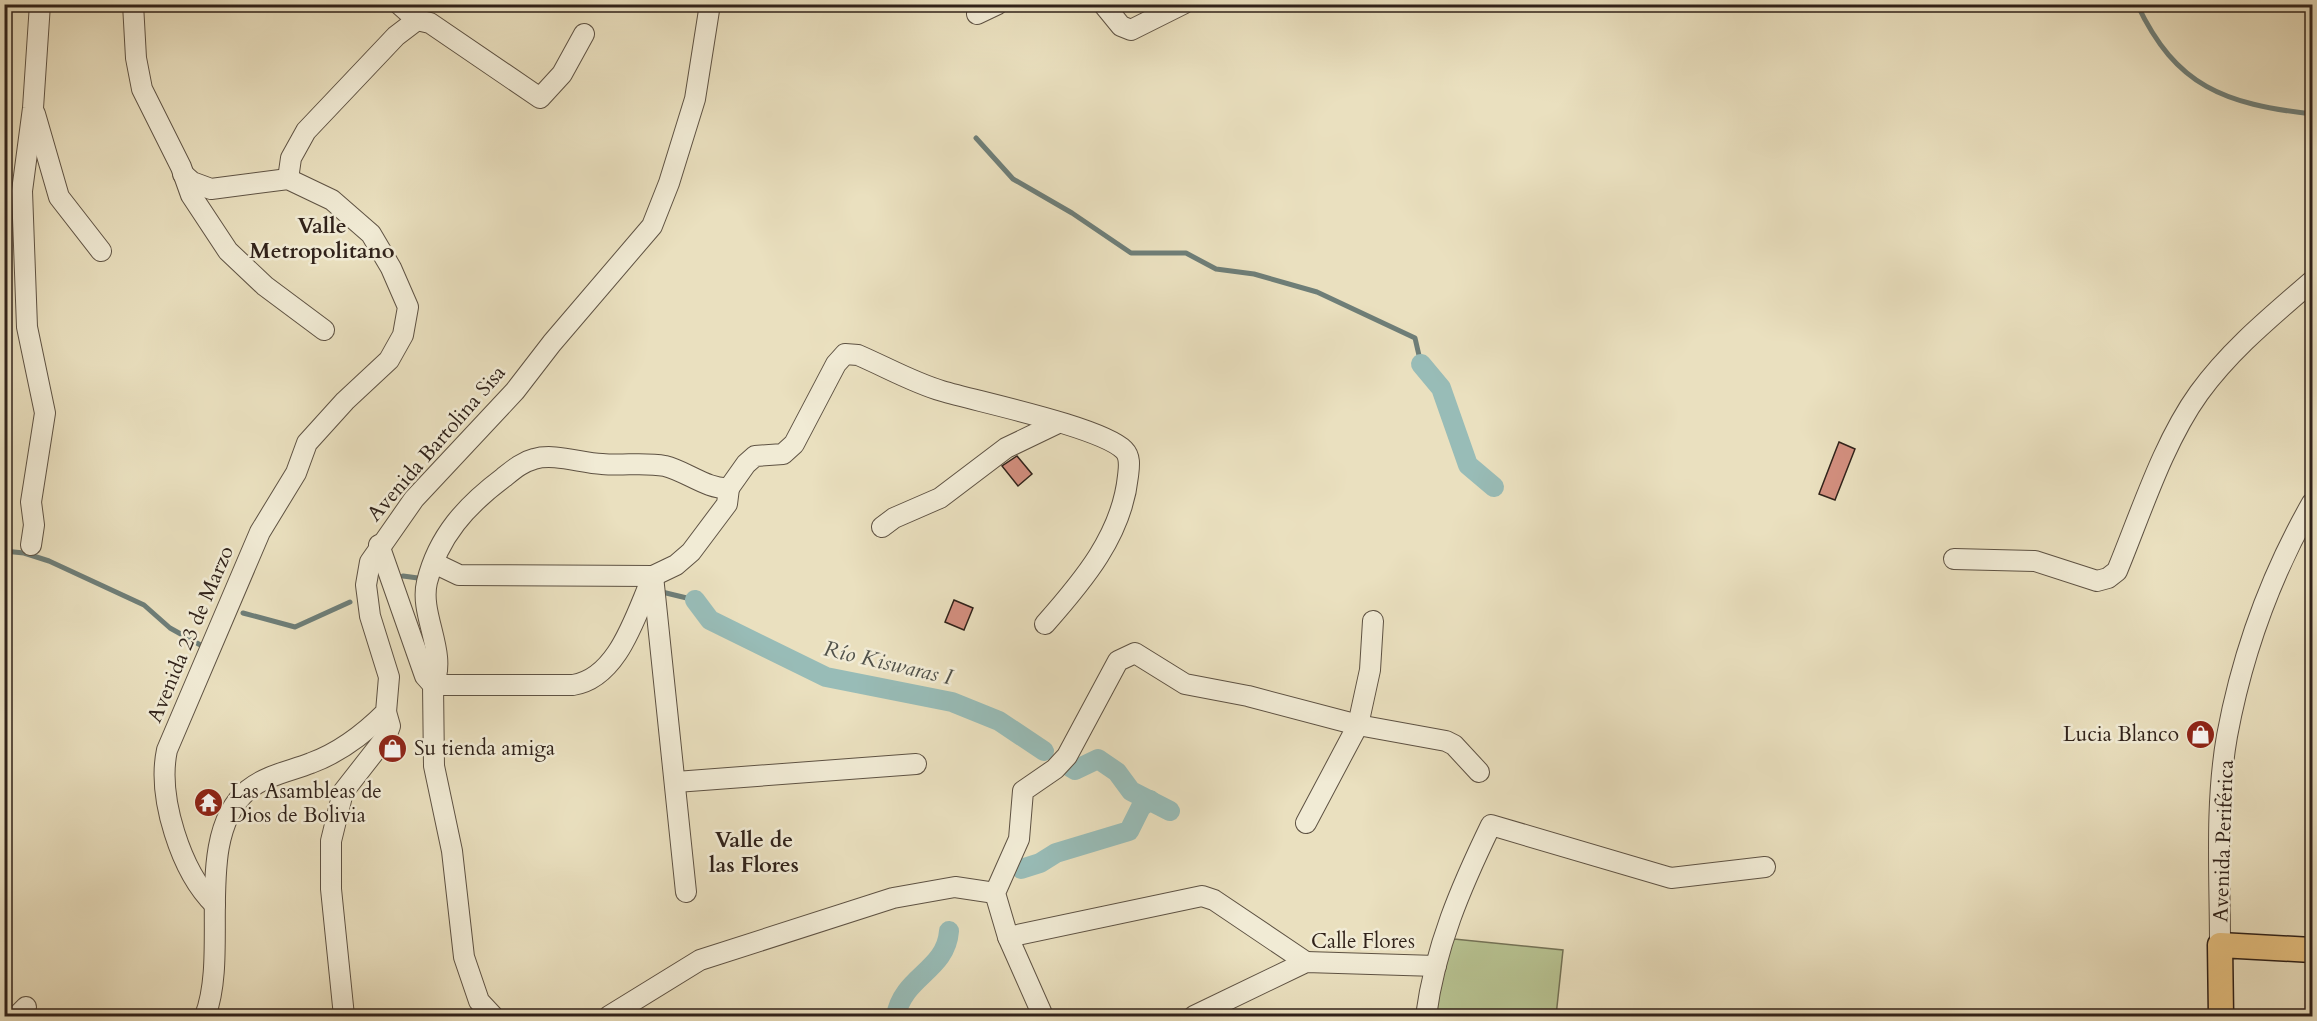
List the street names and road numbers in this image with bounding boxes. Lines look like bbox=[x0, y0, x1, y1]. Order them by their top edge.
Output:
street label: Avenida Bartolina Sisa bbox=[360, 359, 512, 528]
street label: Avenida 23 de Marzo bbox=[140, 541, 241, 727]
street label: Avenida Periférica bbox=[2206, 759, 2241, 923]
street label: Calle Flores bbox=[1311, 927, 1415, 956]

